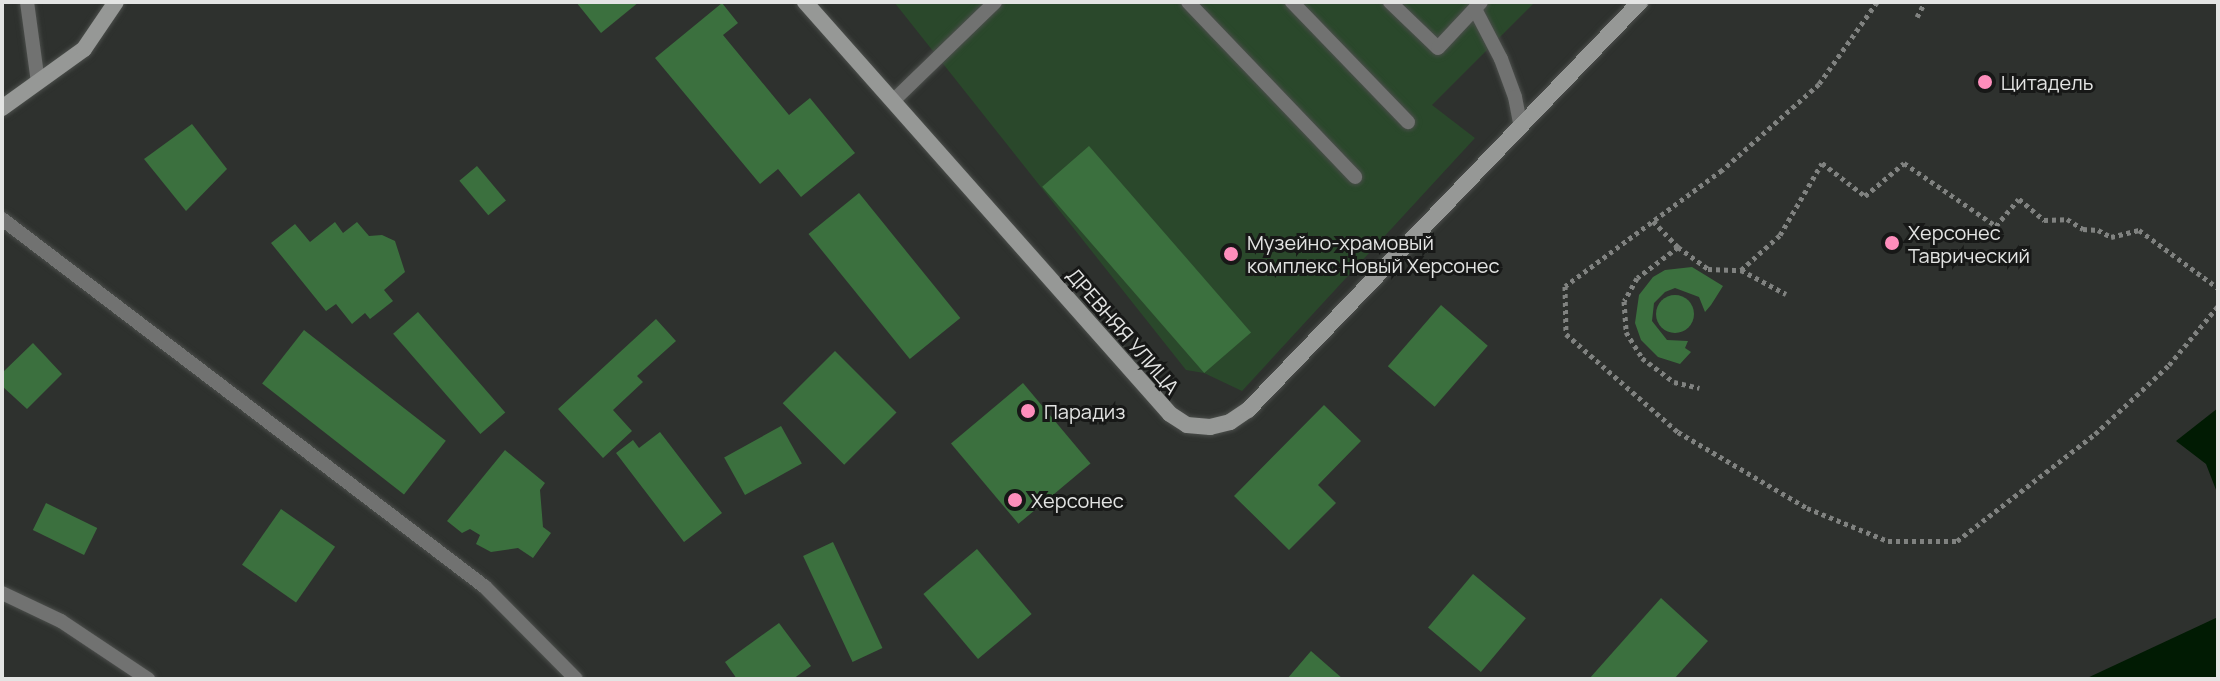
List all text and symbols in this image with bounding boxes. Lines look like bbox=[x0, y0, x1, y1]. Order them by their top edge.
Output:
place label: Цитадель bbox=[2001, 70, 2093, 94]
marker: Цитадель bbox=[1976, 73, 1994, 91]
place label: Херсонес Таврический bbox=[1908, 220, 2030, 267]
place label: Музейно-храмовый комплекс Новый Херсонес bbox=[1247, 230, 1500, 277]
marker: Херсонес Таврический bbox=[1883, 234, 1901, 252]
marker: Музейно-храмовый комплекс Новый Херсонес bbox=[1222, 245, 1240, 263]
street label: ДРЕВНЯЯ УЛИЦА bbox=[1062, 263, 1184, 399]
place label: Парадиз bbox=[1044, 399, 1125, 423]
marker: Парадиз bbox=[1019, 402, 1037, 420]
place label: Херсонес bbox=[1031, 488, 1124, 512]
marker: Херсонес bbox=[1006, 491, 1024, 509]

